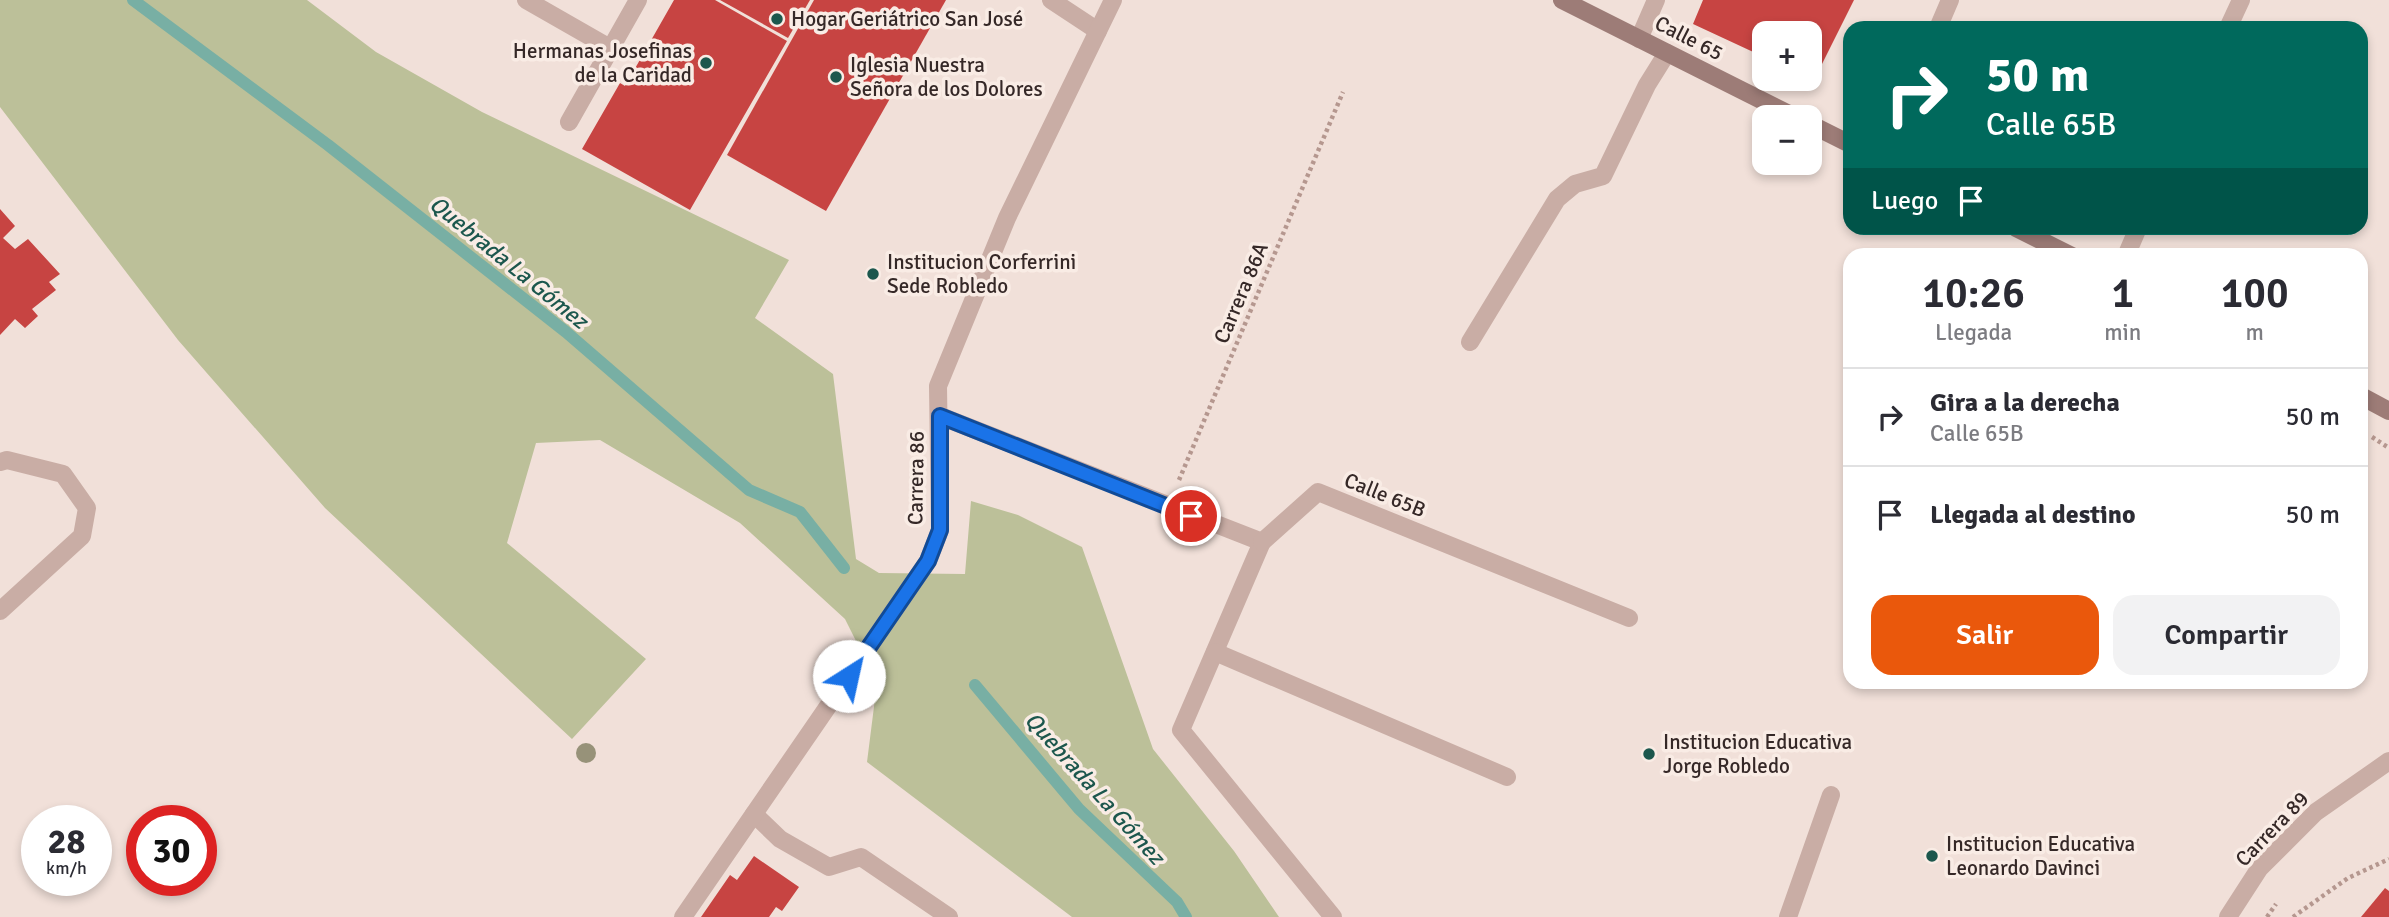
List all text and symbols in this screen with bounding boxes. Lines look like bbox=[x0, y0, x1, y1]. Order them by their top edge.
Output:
place label: Hogar Geriátrico San José bbox=[791, 6, 1023, 32]
street label: Calle 65 bbox=[1651, 10, 1727, 66]
marker: Hogar Geriátrico San José bbox=[769, 11, 785, 27]
map controls bbox=[1752, 21, 1822, 175]
button: + bbox=[1752, 21, 1822, 91]
place label: Hermanas Josefinas de la Caridad bbox=[513, 38, 692, 88]
text: 50 m bbox=[1986, 45, 2089, 105]
icon: right bbox=[1871, 49, 1962, 140]
place label: Iglesia Nuestra Señora de los Dolores bbox=[850, 52, 1043, 102]
marker: Hermanas Josefinas de la Caridad bbox=[698, 55, 714, 71]
marker: Iglesia Nuestra Señora de los Dolores bbox=[828, 69, 844, 85]
button: − bbox=[1752, 105, 1822, 175]
text: Calle 65B bbox=[1986, 105, 2116, 144]
icon: arrive bbox=[1952, 182, 1990, 220]
text: Luego bbox=[1871, 185, 1938, 217]
water label: Quebrada La Gómez bbox=[424, 190, 595, 336]
street label: Carrera 86A bbox=[1208, 238, 1274, 347]
place label: Institucion Corferrini Sede Robledo bbox=[887, 249, 1076, 299]
marker: Institucion Corferrini Sede Robledo bbox=[865, 266, 881, 282]
text: 10:26 bbox=[1922, 268, 2025, 319]
text: 1 bbox=[2111, 268, 2134, 319]
text: 100 bbox=[2221, 268, 2289, 319]
text: Llegada bbox=[1935, 318, 2012, 347]
text: min bbox=[2104, 318, 2141, 347]
text: m bbox=[2245, 318, 2264, 347]
text: Gira a la derecha bbox=[1930, 387, 2120, 419]
icon: right bbox=[1871, 398, 1909, 436]
text: 50 m bbox=[2285, 401, 2340, 433]
text: Calle 65B bbox=[1930, 419, 2024, 448]
street label: Carrera 86 bbox=[902, 431, 930, 525]
street label: Calle 65B bbox=[1340, 467, 1430, 523]
pin bbox=[1161, 486, 1221, 546]
icon: arrive bbox=[1871, 496, 1909, 534]
icon: arrive bbox=[1172, 497, 1210, 535]
text: Llegada al destino bbox=[1930, 499, 2136, 531]
text: 50 m bbox=[2285, 499, 2340, 531]
button: Salir bbox=[1871, 595, 2099, 675]
button: Compartir bbox=[2113, 595, 2340, 675]
position arrow bbox=[812, 639, 886, 713]
water label: Quebrada La Gómez bbox=[1019, 706, 1172, 872]
place label: Institucion Educativa Jorge Robledo bbox=[1663, 729, 1852, 779]
marker: Institucion Educativa Jorge Robledo bbox=[1641, 746, 1657, 762]
street label: Carrera 89 bbox=[2230, 786, 2314, 872]
speed limit sign: 30 bbox=[126, 805, 217, 896]
text: 28 bbox=[48, 820, 85, 863]
place label: Institucion Educativa Leonardo Davinci bbox=[1946, 831, 2135, 881]
marker: Institucion Educativa Leonardo Davinci bbox=[1924, 848, 1940, 864]
text: km/h bbox=[46, 857, 87, 879]

